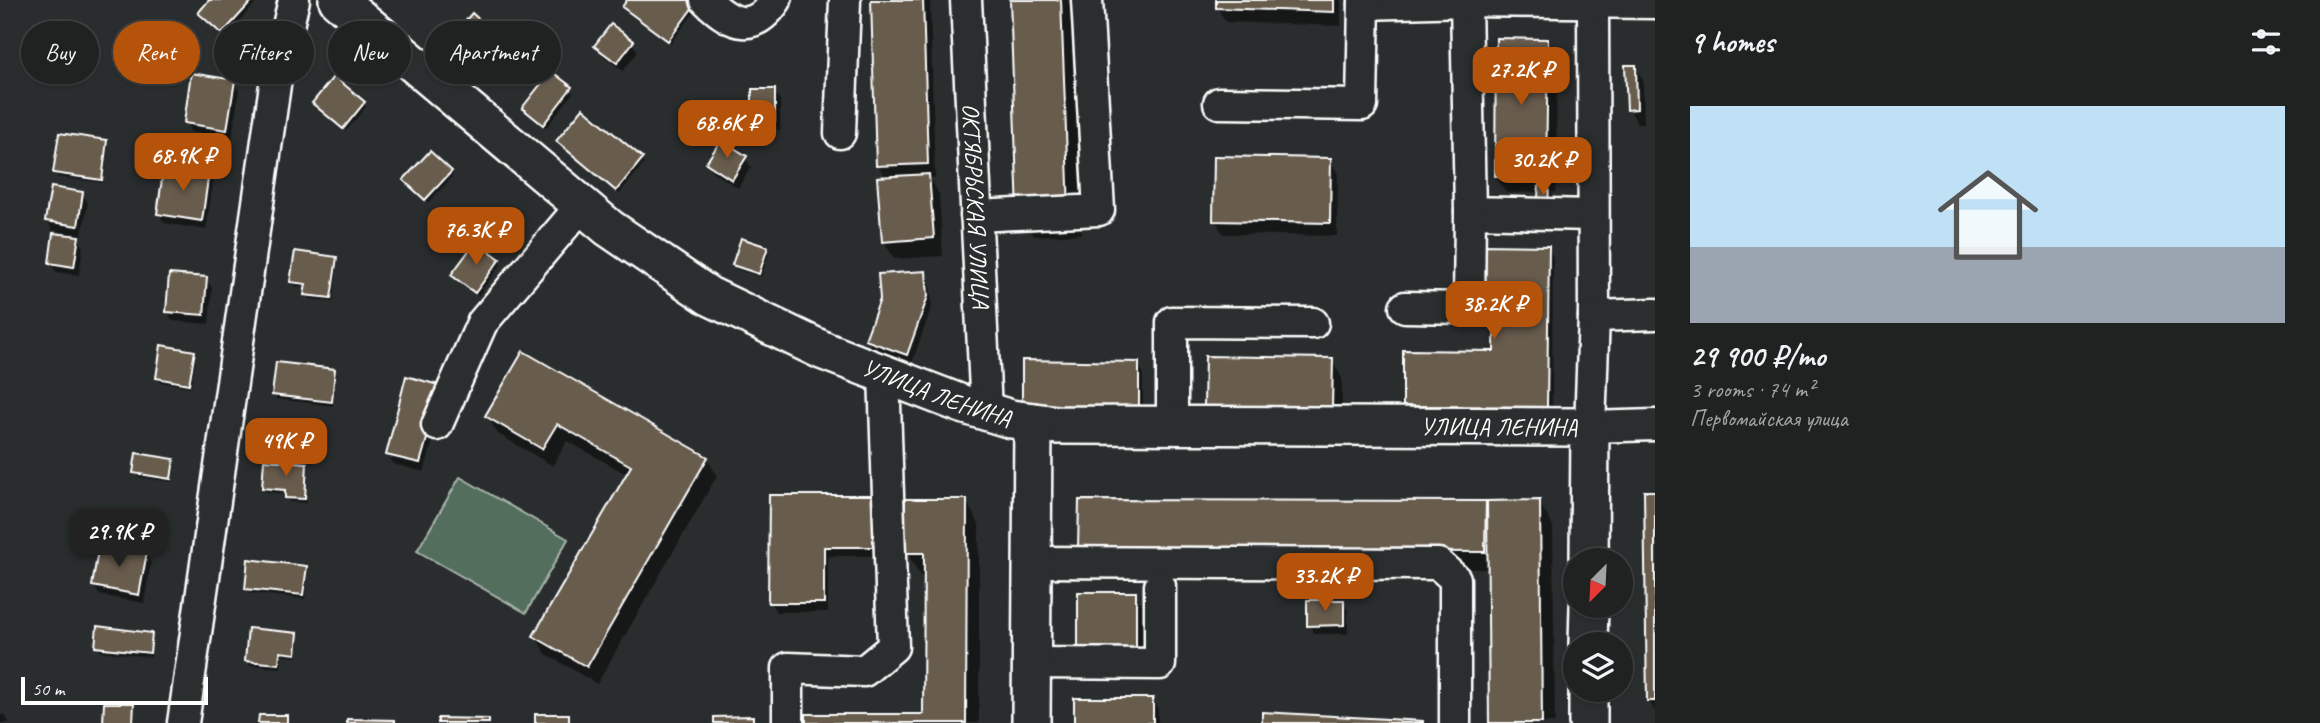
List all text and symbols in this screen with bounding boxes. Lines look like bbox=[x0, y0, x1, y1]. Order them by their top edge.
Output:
chip: Buy bbox=[21, 21, 99, 84]
chip: Rent bbox=[113, 21, 200, 84]
chip: Filters bbox=[214, 21, 314, 84]
chip: New bbox=[328, 21, 411, 84]
chip: Apartment bbox=[425, 21, 561, 84]
text: 9 homes bbox=[1690, 23, 1774, 61]
icon: filters bbox=[2247, 23, 2285, 61]
pin: 27.2K ₽ bbox=[1456, 48, 1586, 107]
text: 27.2K ₽ bbox=[1489, 55, 1553, 84]
pin: 68.6K ₽ bbox=[662, 100, 792, 160]
street label: ОКТЯБРЬСКАЯ УЛИЦА bbox=[956, 103, 996, 310]
text: 68.6K ₽ bbox=[694, 108, 760, 137]
pin: 68.9K ₽ bbox=[118, 134, 248, 193]
pin: 30.2K ₽ bbox=[1478, 138, 1608, 197]
text: 68.9K ₽ bbox=[151, 141, 215, 170]
text: 30.2K ₽ bbox=[1511, 145, 1575, 174]
icon: home bbox=[1925, 152, 2051, 278]
pin: 76.3K ₽ bbox=[411, 208, 541, 267]
text: 76.3K ₽ bbox=[443, 215, 509, 244]
pin: 38.2K ₽ bbox=[1429, 282, 1559, 341]
text: 38.2K ₽ bbox=[1462, 289, 1526, 318]
text: 29 900 ₽/mo bbox=[1690, 337, 1825, 375]
street label: УЛИЦА ЛЕНИНА bbox=[858, 352, 1016, 434]
text: 3 rooms · 74 m² bbox=[1690, 375, 1814, 404]
text: Первомайская улица bbox=[1690, 404, 1848, 433]
street label: УЛИЦА ЛЕНИНА bbox=[1421, 411, 1578, 442]
pin: 49K ₽ bbox=[237, 419, 335, 478]
text: 49K ₽ bbox=[261, 426, 311, 455]
pin: 29.9K ₽ bbox=[54, 510, 184, 569]
text: 29.9K ₽ bbox=[87, 517, 151, 546]
north arrow bbox=[1563, 548, 1633, 618]
map controls bbox=[1563, 548, 1633, 702]
pin: 33.2K ₽ bbox=[1260, 554, 1390, 613]
text: 33.2K ₽ bbox=[1293, 561, 1357, 590]
button: layers bbox=[1563, 632, 1633, 702]
scale bar bbox=[21, 674, 208, 706]
text: 50 m bbox=[32, 677, 64, 701]

